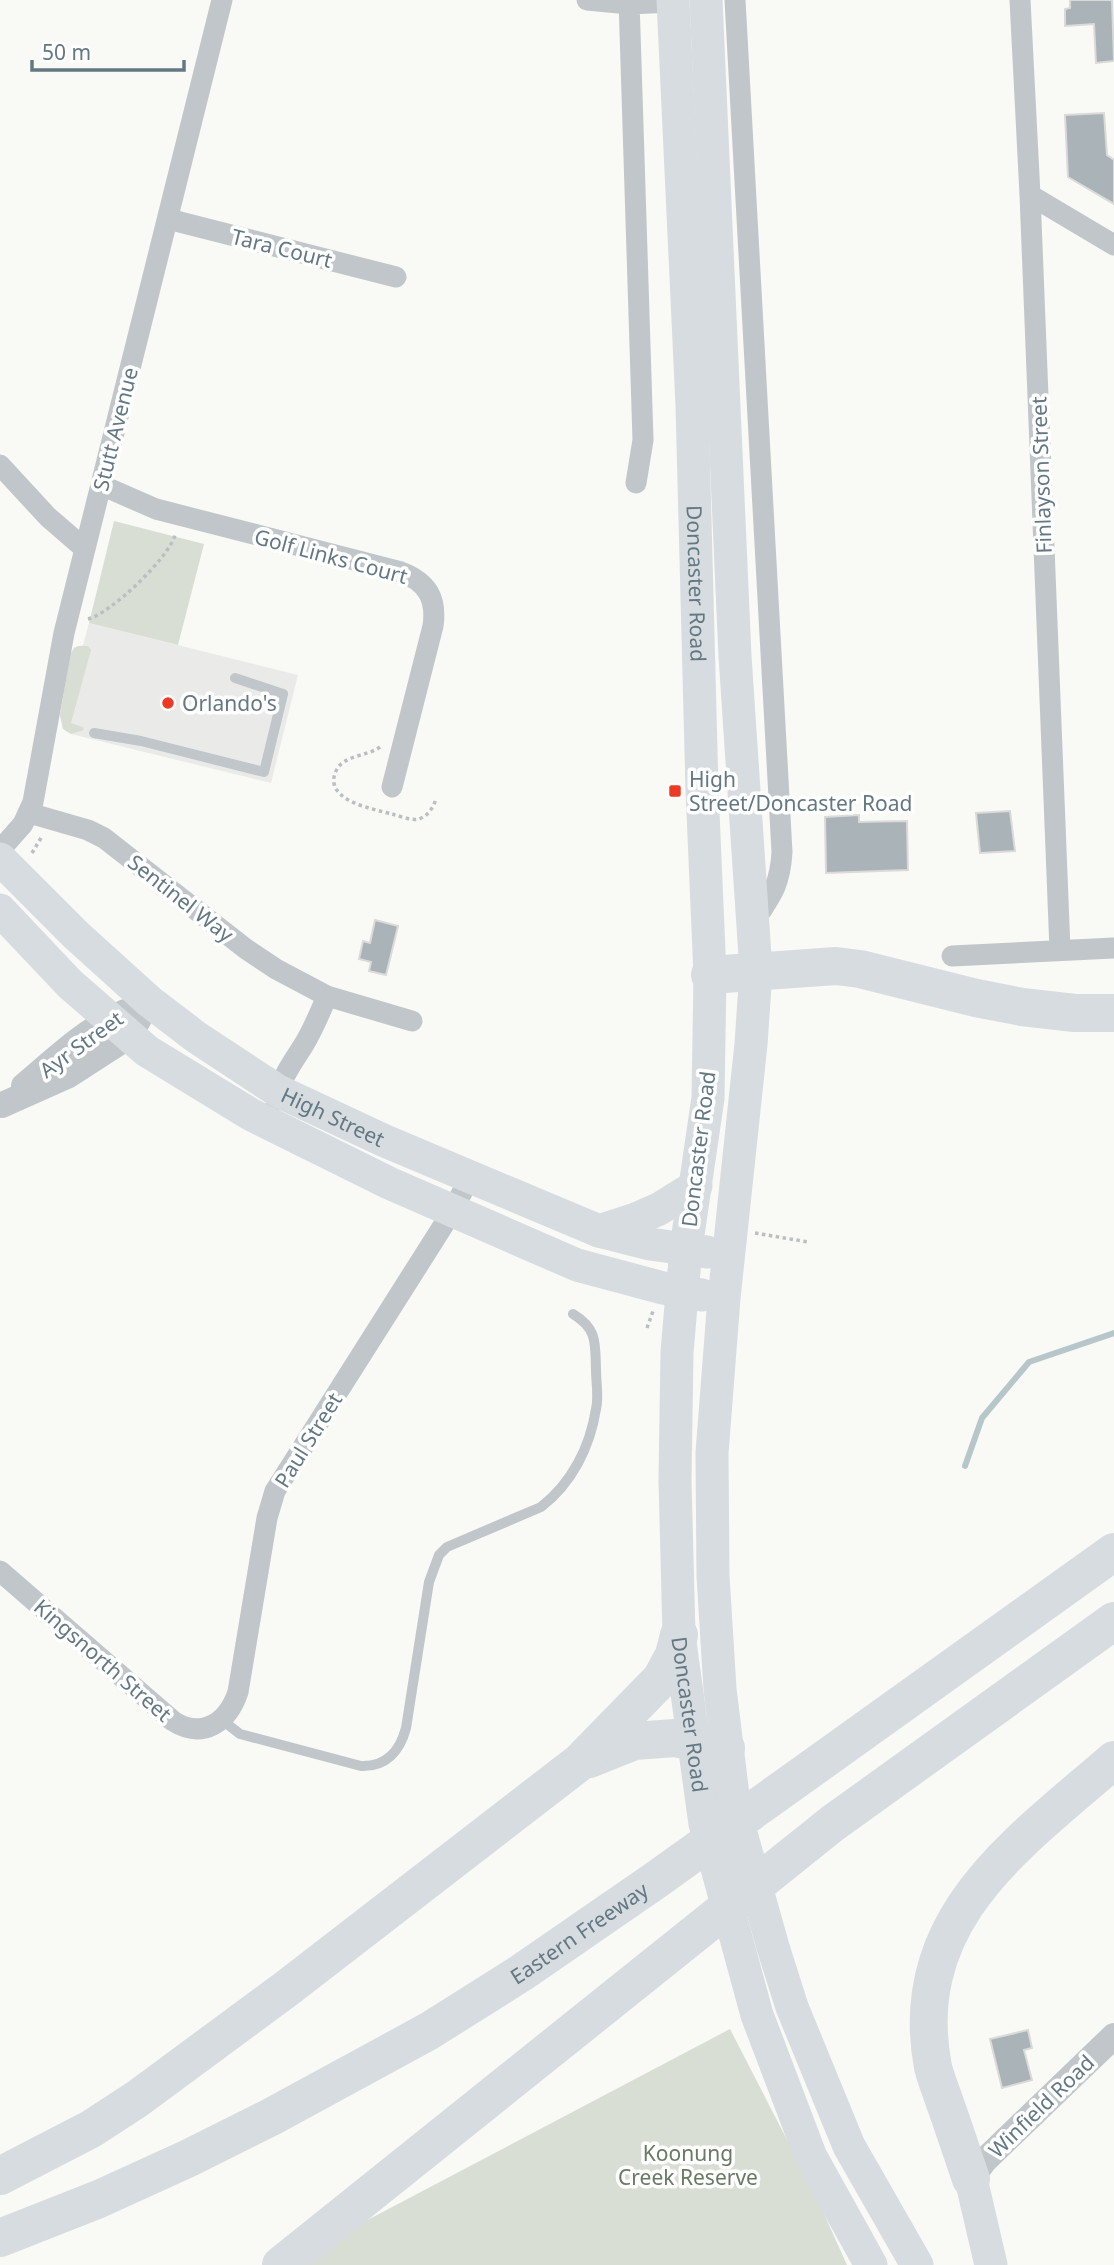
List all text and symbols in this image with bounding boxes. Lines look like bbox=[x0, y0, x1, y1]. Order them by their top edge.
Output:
scale bar bbox=[32, 28, 184, 72]
text: 50 m bbox=[42, 38, 91, 66]
street label: Tara Court bbox=[229, 222, 336, 274]
street label: Stutt Avenue bbox=[86, 364, 144, 494]
street label: Finlayson Street bbox=[1024, 396, 1058, 554]
street label: Doncaster Road bbox=[681, 505, 713, 662]
street label: Golf Links Court bbox=[251, 522, 411, 590]
place label: Orlando's bbox=[182, 689, 277, 717]
marker: Orlando's bbox=[160, 695, 176, 711]
place label: High Street/Doncaster Road bbox=[689, 765, 912, 817]
marker: High Street/Doncaster Road bbox=[667, 783, 683, 799]
street label: Sentinel Way bbox=[122, 848, 240, 948]
street label: Ayr Street bbox=[34, 1004, 129, 1084]
street label: Doncaster Road bbox=[675, 1069, 721, 1229]
street label: High Street bbox=[277, 1081, 390, 1153]
street label: Paul Street bbox=[268, 1387, 348, 1493]
street label: Kingsnorth Street bbox=[28, 1593, 178, 1728]
street label: Doncaster Road bbox=[665, 1635, 714, 1794]
street label: Eastern Freeway bbox=[505, 1876, 654, 1990]
street label: Winfield Road bbox=[982, 2048, 1100, 2164]
park label: Koonung Creek Reserve bbox=[618, 2139, 758, 2191]

